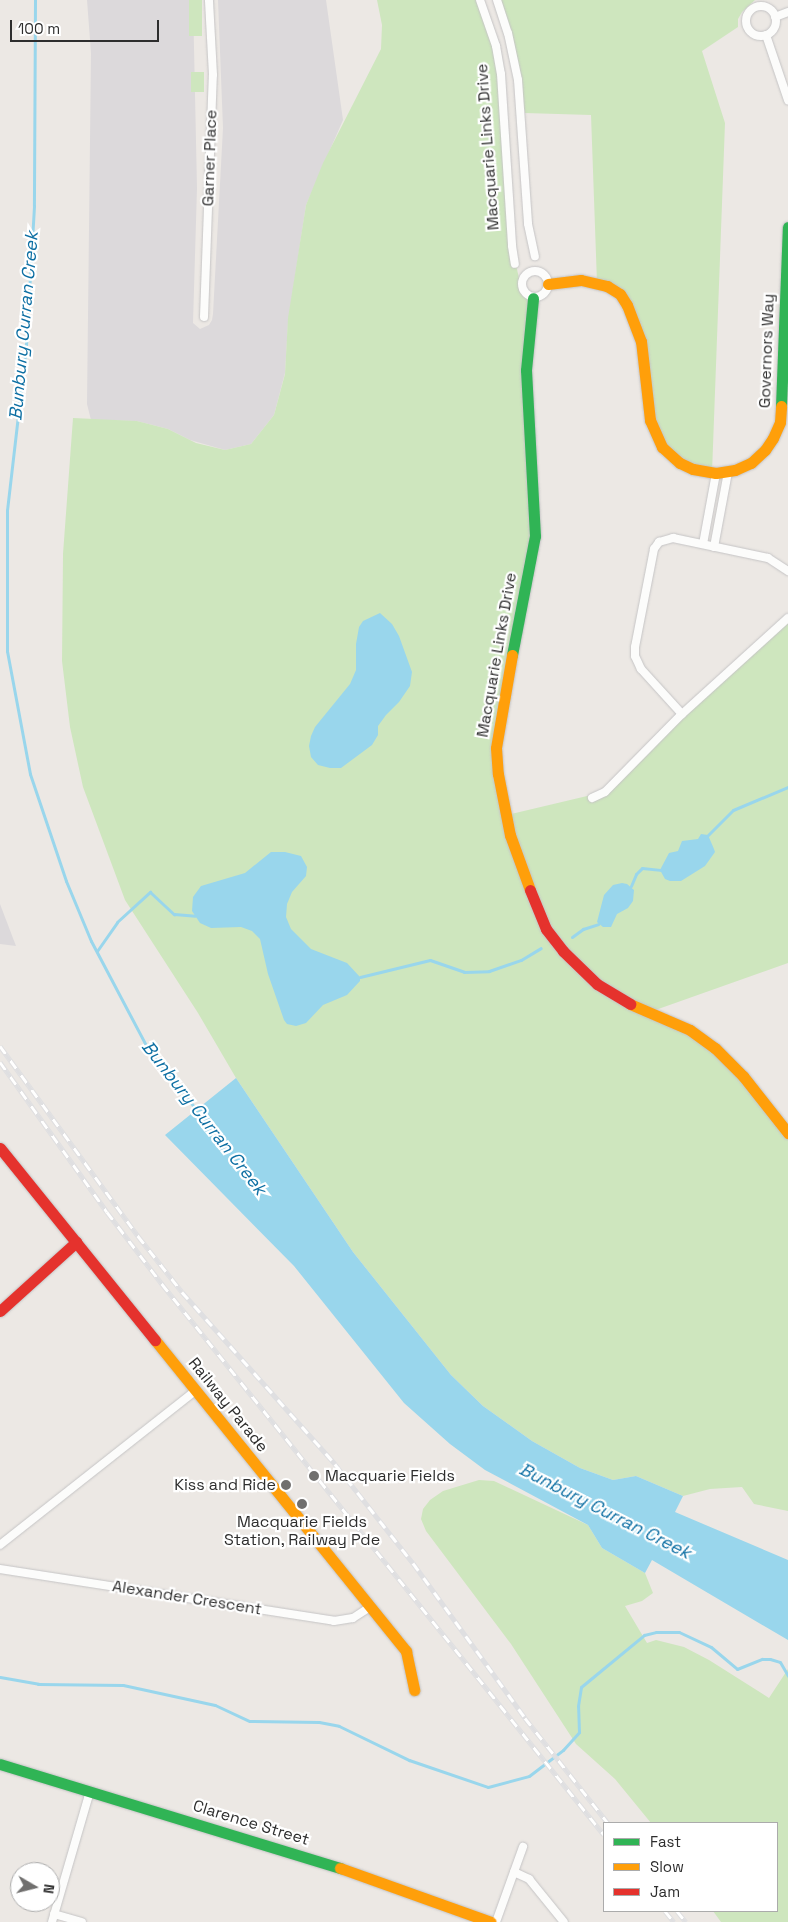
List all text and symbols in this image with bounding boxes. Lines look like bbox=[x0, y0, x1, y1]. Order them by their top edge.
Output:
scale bar bbox=[12, 10, 161, 42]
text: 100 m bbox=[18, 19, 60, 38]
street label: Macquarie Links Drive bbox=[473, 63, 503, 231]
street label: Garner Place bbox=[199, 109, 221, 207]
water label: Bunbury Curran Creek bbox=[5, 230, 43, 422]
street label: Governors Way bbox=[755, 293, 779, 409]
street label: Macquarie Links Drive bbox=[473, 571, 521, 739]
water label: Bunbury Curran Creek bbox=[137, 1037, 271, 1199]
street label: Railway Parade bbox=[184, 1354, 272, 1456]
water label: Bunbury Curran Creek bbox=[516, 1458, 694, 1564]
place label: Macquarie Fields bbox=[325, 1466, 455, 1486]
marker: Macquarie Fields bbox=[307, 1469, 321, 1483]
place label: Kiss and Ride bbox=[174, 1475, 276, 1495]
marker: Kiss and Ride bbox=[280, 1479, 292, 1491]
marker: Macquarie Fields Station, Railway Pde bbox=[296, 1498, 308, 1510]
place label: Macquarie Fields Station, Railway Pde bbox=[224, 1512, 380, 1550]
street label: Alexander Crescent bbox=[111, 1577, 263, 1619]
street label: Clarence Street bbox=[191, 1796, 311, 1850]
legend bbox=[603, 1822, 778, 1912]
text: Fast bbox=[650, 1832, 681, 1851]
text: Slow bbox=[650, 1857, 684, 1876]
north arrow bbox=[10, 1862, 60, 1912]
text: Jam bbox=[650, 1882, 680, 1901]
text: N bbox=[39, 1883, 58, 1895]

